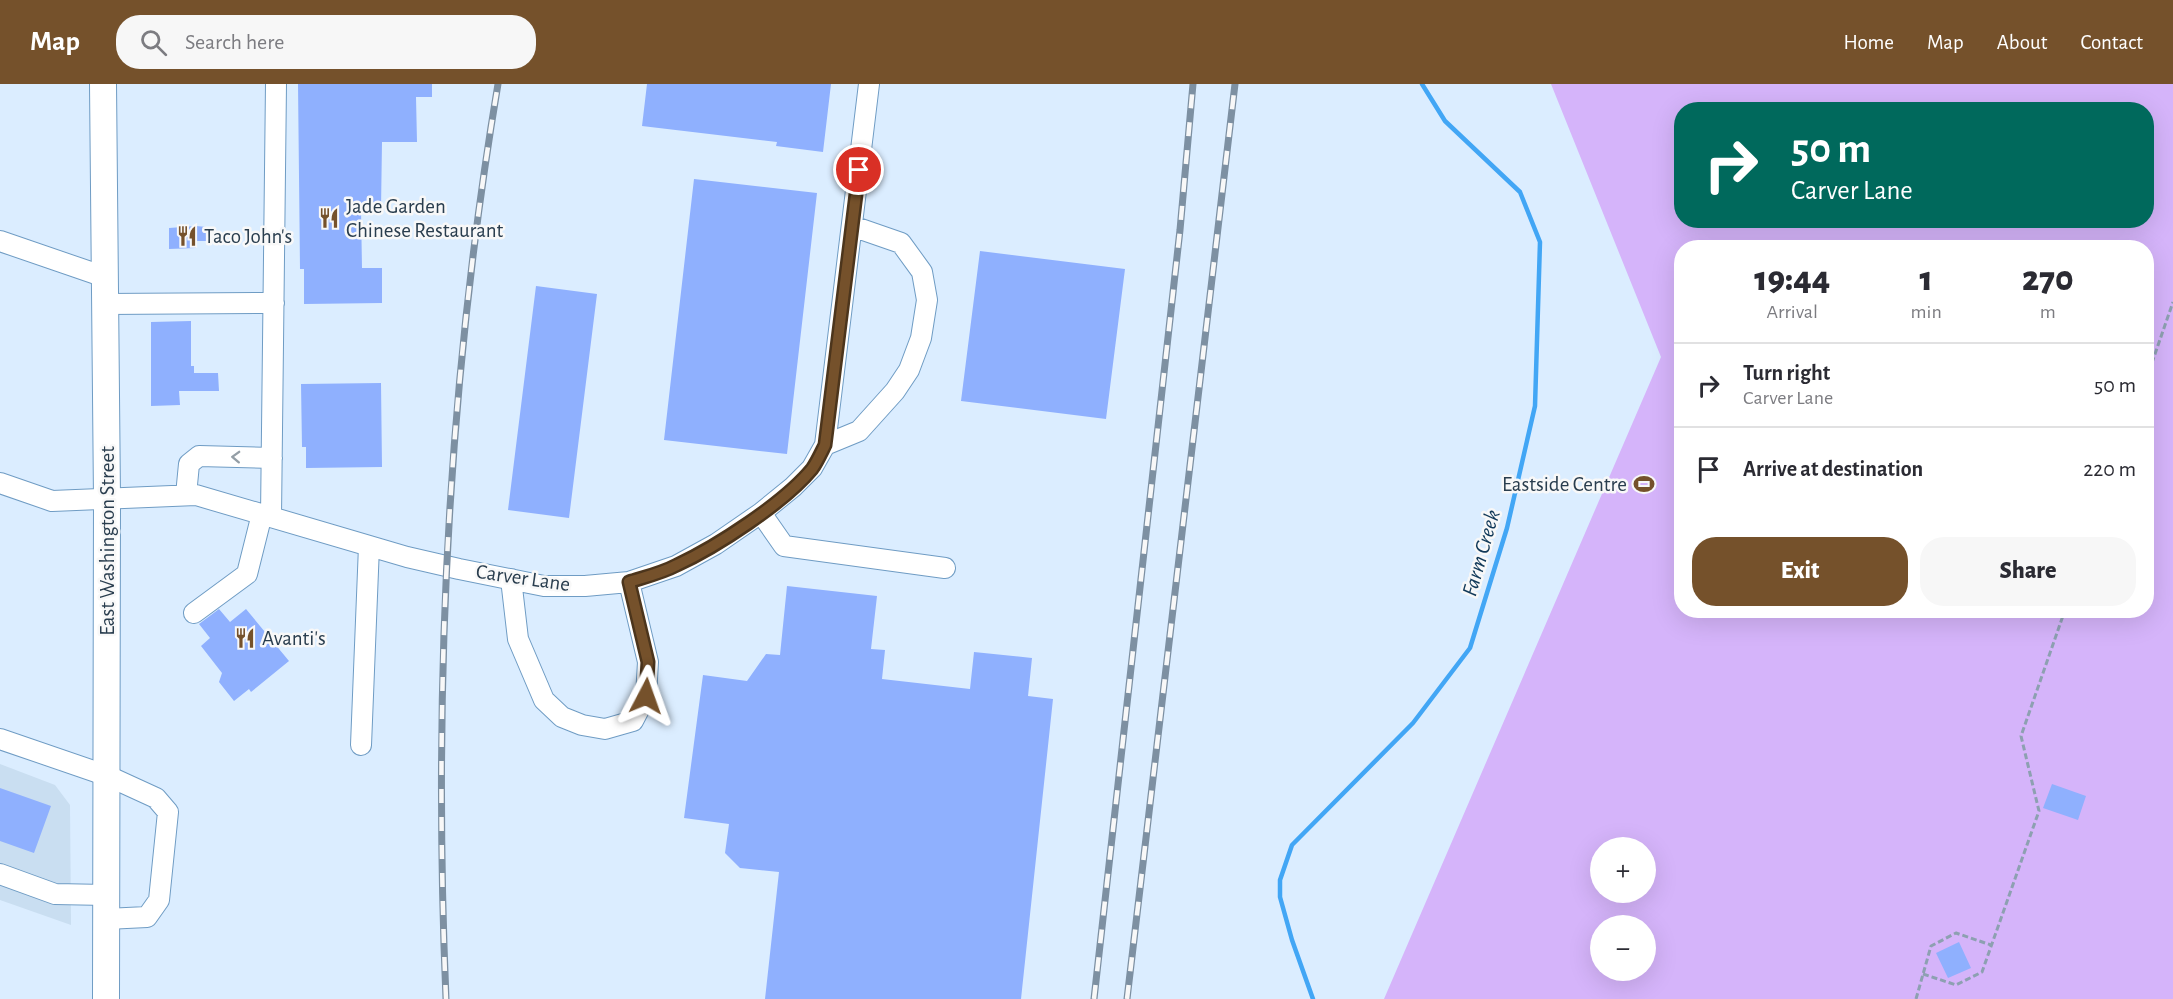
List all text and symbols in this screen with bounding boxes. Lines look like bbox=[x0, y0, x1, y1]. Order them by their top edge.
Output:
search box bbox=[116, 15, 536, 69]
icon: search bbox=[137, 26, 170, 59]
text: Map bbox=[30, 28, 80, 56]
text: Search here bbox=[185, 31, 284, 53]
text: Home bbox=[1843, 32, 1894, 53]
text: Map bbox=[1927, 32, 1964, 53]
text: About bbox=[1997, 32, 2047, 53]
text: Contact bbox=[2080, 32, 2143, 53]
icon: right bbox=[1692, 126, 1770, 204]
text: 50 m bbox=[1791, 128, 1871, 170]
pin bbox=[833, 144, 884, 195]
icon: arrive bbox=[842, 153, 875, 186]
text: Carver Lane bbox=[1791, 177, 1913, 204]
place label: Jade Garden Chinese Restaurant bbox=[346, 196, 504, 241]
restaurant icon: Jade Garden Chinese Restaurant bbox=[317, 206, 341, 230]
restaurant icon: Taco John's bbox=[175, 224, 199, 248]
place label: Taco John's bbox=[204, 226, 292, 247]
text: 19:44 bbox=[1754, 261, 1830, 297]
text: 1 bbox=[1920, 261, 1933, 297]
text: 270 bbox=[2022, 261, 2074, 297]
text: Arrival bbox=[1767, 302, 1818, 322]
text: min bbox=[1911, 302, 1942, 322]
text: m bbox=[2040, 302, 2056, 322]
text: Turn right bbox=[1743, 362, 1830, 384]
icon: right bbox=[1692, 369, 1725, 402]
text: 50 m bbox=[2094, 374, 2136, 396]
text: Carver Lane bbox=[1743, 388, 1833, 408]
street label: East Washington Street bbox=[97, 446, 118, 636]
one-way arrow bbox=[231, 450, 240, 463]
icon: arrive bbox=[1692, 453, 1725, 486]
text: Arrive at destination bbox=[1743, 458, 1923, 480]
text: 220 m bbox=[2083, 458, 2136, 480]
sports icon: Eastside Centre bbox=[1632, 472, 1656, 496]
place label: Eastside Centre bbox=[1502, 474, 1627, 495]
water label: Farm Creek bbox=[1458, 507, 1504, 599]
button: Exit bbox=[1692, 537, 1908, 606]
button: Share bbox=[1920, 537, 2136, 606]
street label: Carver Lane bbox=[475, 561, 571, 595]
restaurant icon: Avanti's bbox=[233, 626, 257, 650]
place label: Avanti's bbox=[262, 628, 326, 649]
position arrow bbox=[614, 664, 678, 728]
map controls bbox=[1590, 837, 1656, 981]
button: + bbox=[1590, 837, 1656, 903]
button: − bbox=[1590, 915, 1656, 981]

